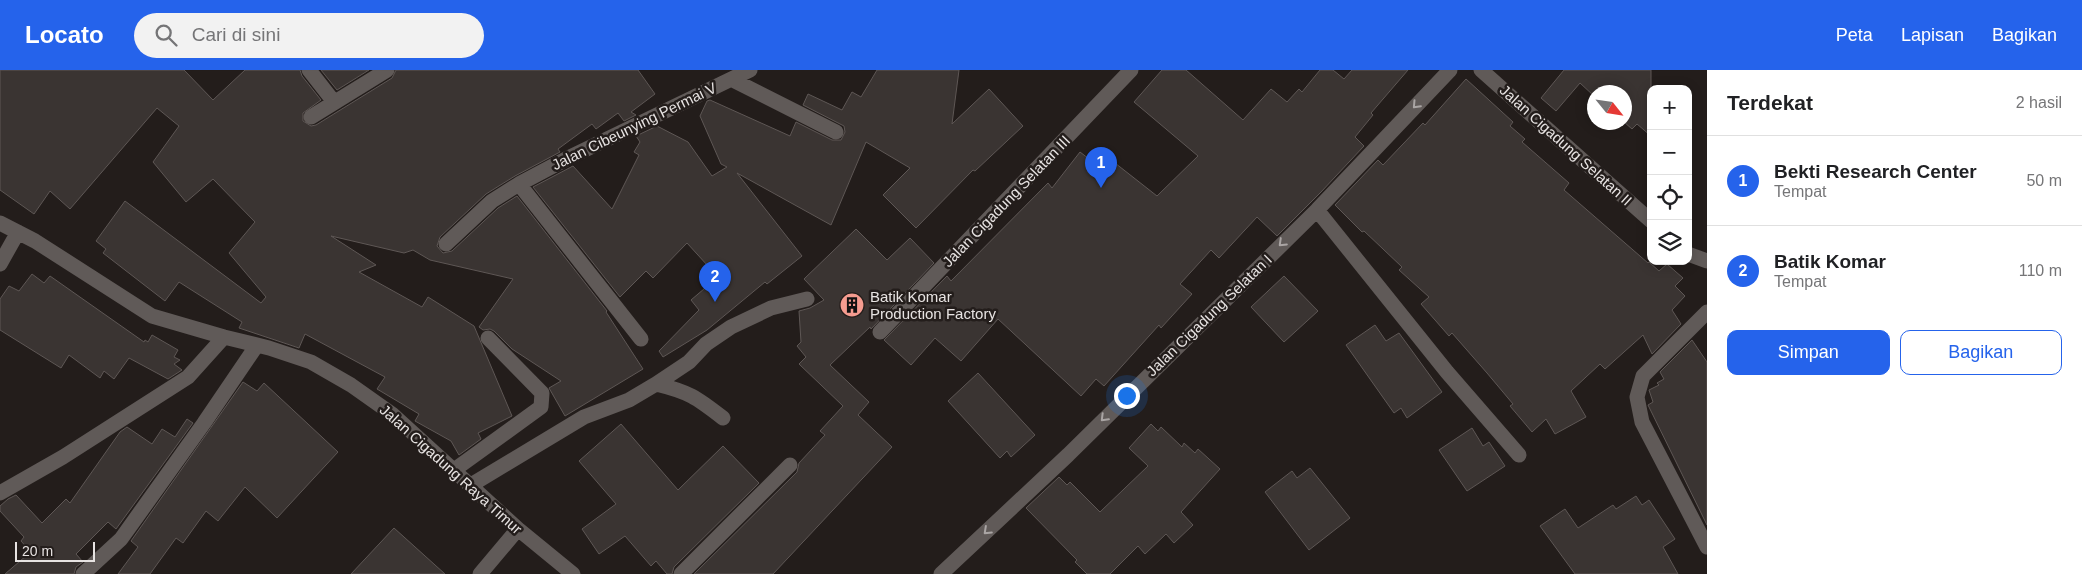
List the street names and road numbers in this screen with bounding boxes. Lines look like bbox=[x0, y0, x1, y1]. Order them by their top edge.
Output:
street label: Jalan Cibeunying Permai V bbox=[549, 79, 719, 173]
street label: Jalan Cigadung Selatan II bbox=[1496, 81, 1636, 209]
street label: Jalan Cigadung Selatan III bbox=[939, 132, 1073, 270]
street label: Jalan Cigadung Selatan I bbox=[1143, 251, 1275, 379]
street label: Jalan Cigadung Raya Timur bbox=[377, 401, 525, 537]

